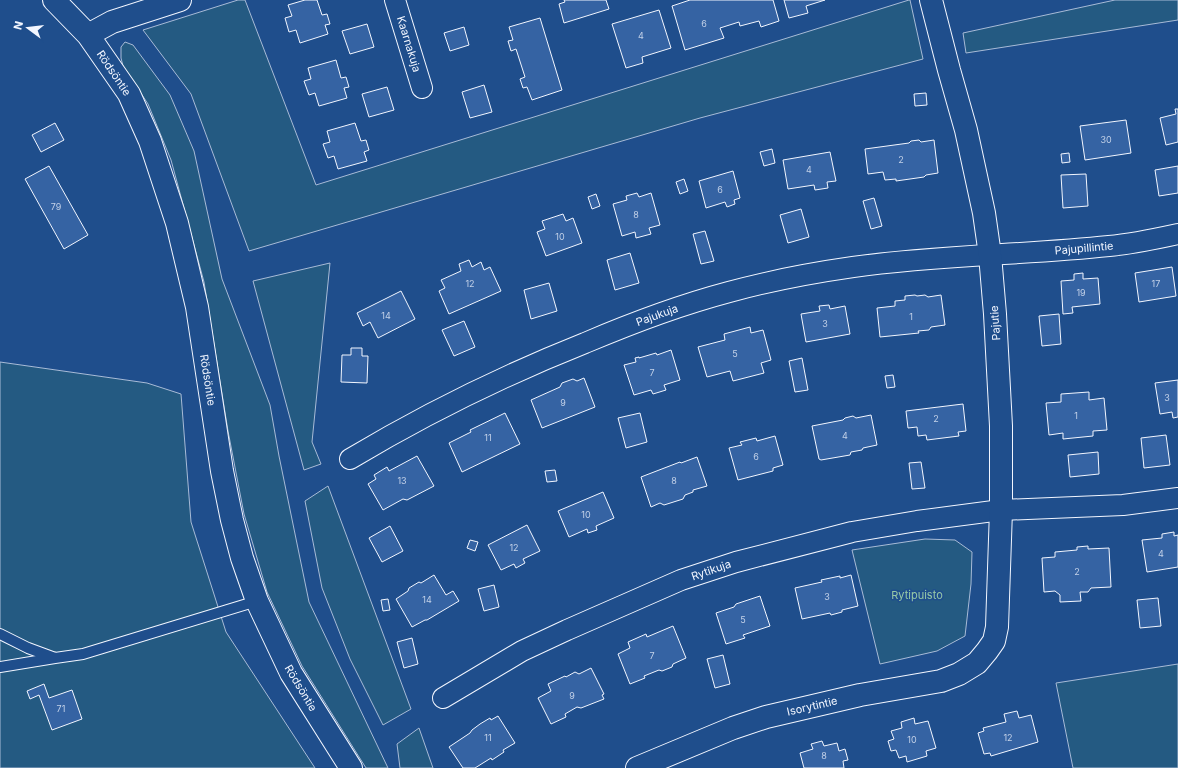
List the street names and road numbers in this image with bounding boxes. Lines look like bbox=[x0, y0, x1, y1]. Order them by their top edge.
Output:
street label: Kaarnakuja bbox=[394, 14, 424, 74]
street label: Rödsöntie bbox=[94, 48, 134, 98]
street label: Pajupillintie bbox=[1054, 238, 1114, 258]
street label: Pajukuja bbox=[634, 301, 680, 329]
street label: Pajutie bbox=[987, 305, 1003, 341]
street label: Rödsöntie bbox=[197, 353, 219, 407]
street label: Rytikuja bbox=[689, 557, 733, 583]
street label: Rödsöntie bbox=[282, 662, 320, 714]
street label: Isorytintie bbox=[785, 693, 839, 719]

